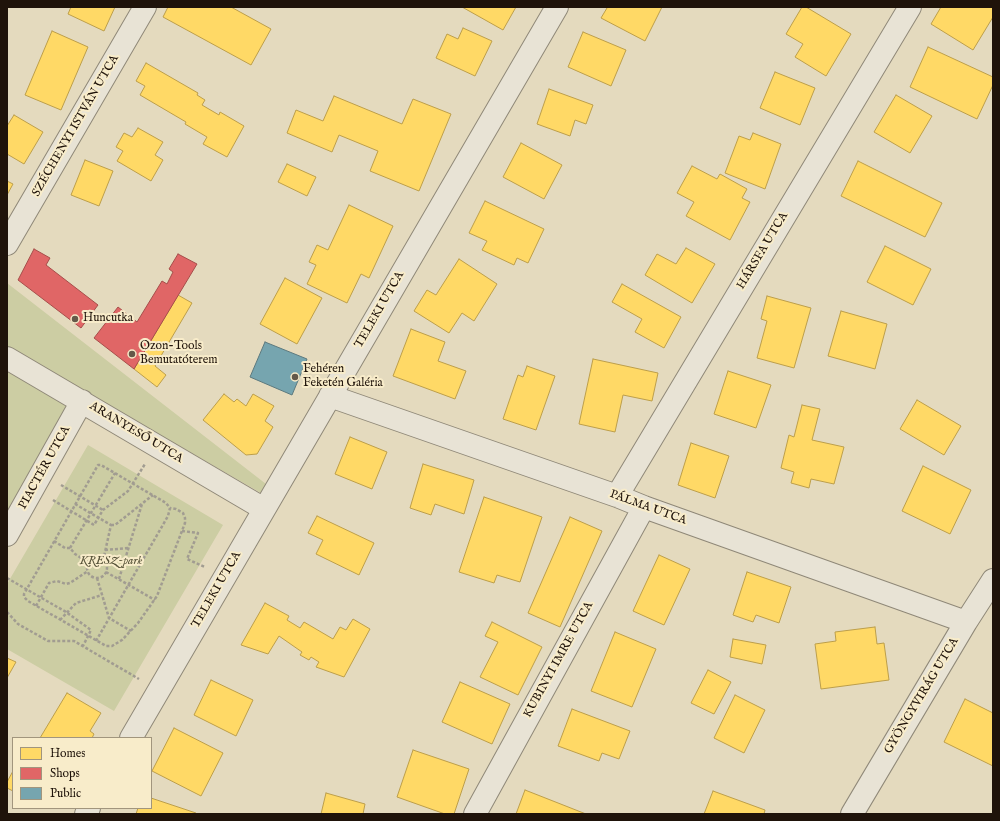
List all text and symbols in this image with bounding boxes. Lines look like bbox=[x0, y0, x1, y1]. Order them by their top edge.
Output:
street label: SZÉCHENYI ISTVÁN UTCA bbox=[30, 53, 122, 199]
street label: HÁRSFA UTCA bbox=[734, 210, 792, 292]
street label: TELEKI UTCA bbox=[352, 269, 408, 351]
place label: Huncutka bbox=[83, 312, 133, 326]
marker: Huncutka bbox=[70, 314, 80, 324]
place label: Ozon-Tools Bemutatóterem bbox=[140, 340, 218, 368]
marker: Ozon-Tools Bemutatóterem bbox=[127, 349, 137, 359]
place label: Fehéren Feketén Galéria bbox=[303, 363, 383, 391]
marker: Fehéren Feketén Galéria bbox=[290, 372, 300, 382]
street label: ARANYESŐ UTCA bbox=[87, 399, 185, 467]
street label: PIACTÉR UTCA bbox=[16, 424, 74, 512]
street label: PÁLMA UTCA bbox=[608, 487, 688, 529]
street label: TELEKI UTCA bbox=[189, 549, 245, 631]
park label: KRESZ-park bbox=[80, 555, 142, 569]
street label: KUBINYI IMRE UTCA bbox=[521, 599, 597, 721]
street label: GYÖNGYVIRÁG UTCA bbox=[882, 635, 962, 757]
legend bbox=[12, 737, 152, 809]
text: Homes bbox=[50, 746, 86, 761]
text: Shops bbox=[50, 766, 80, 781]
text: Public bbox=[50, 786, 81, 801]

